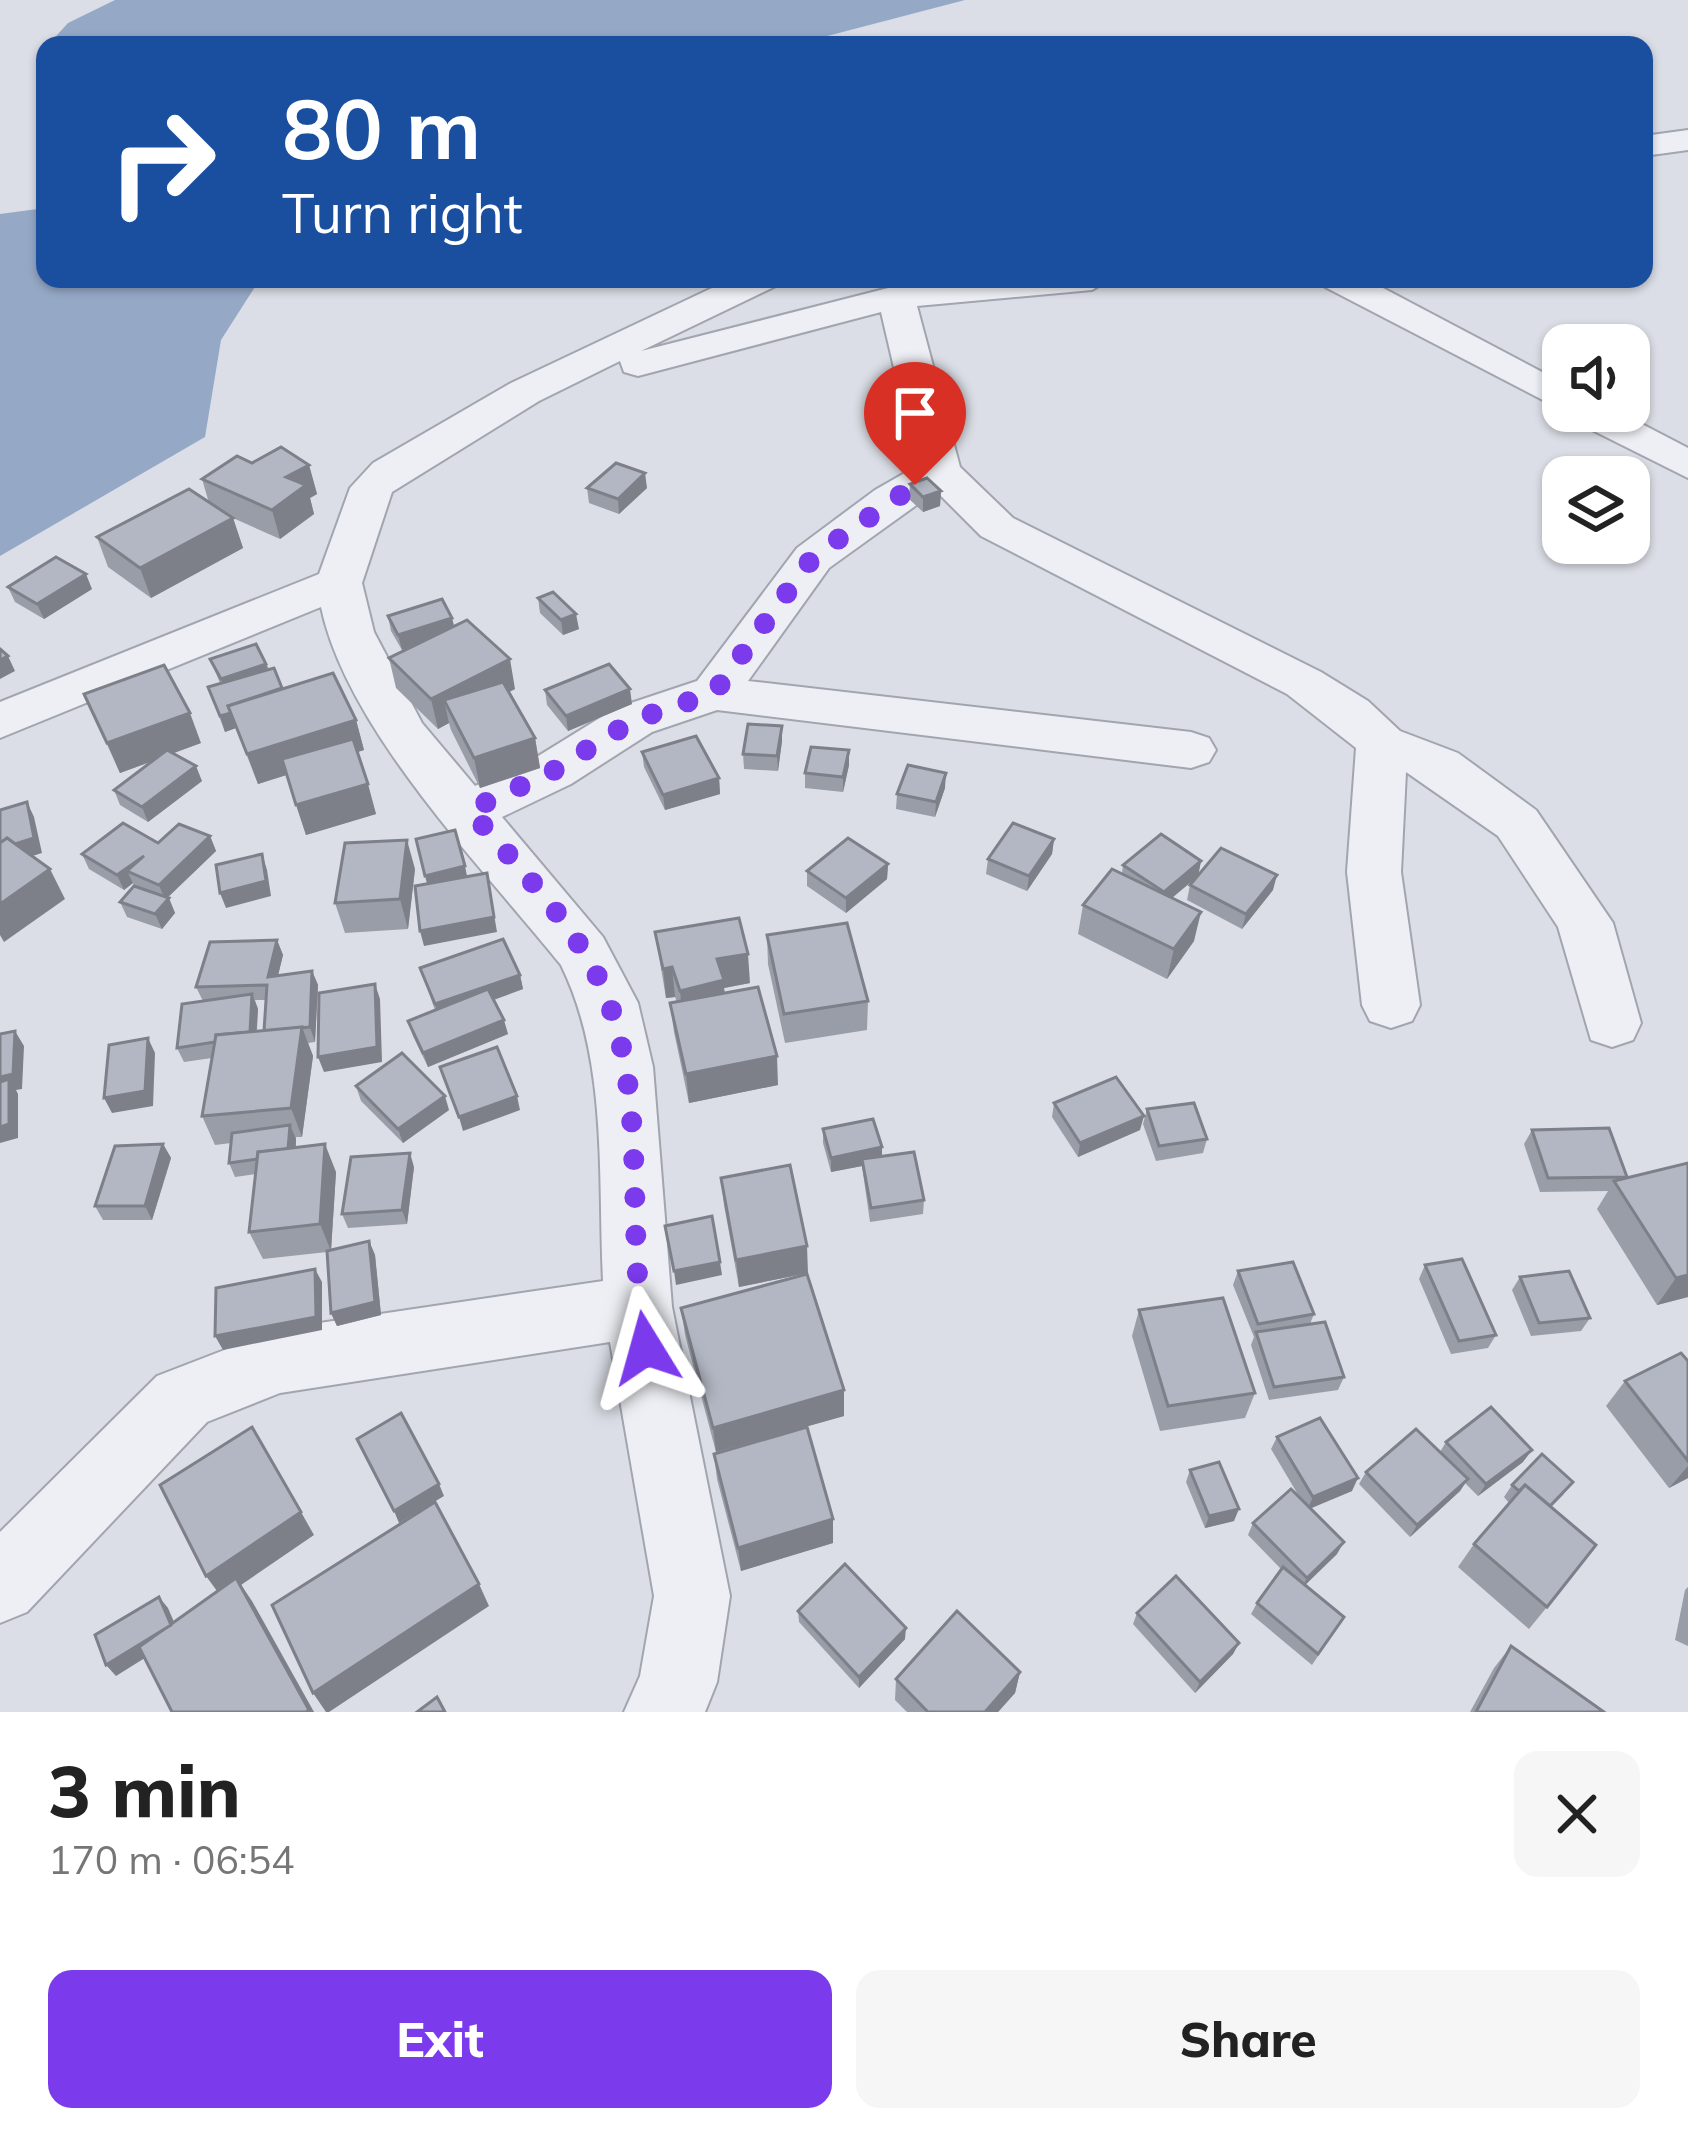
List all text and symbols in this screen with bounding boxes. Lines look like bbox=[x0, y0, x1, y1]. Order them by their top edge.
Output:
text: 80 m bbox=[282, 75, 481, 180]
icon: right bbox=[84, 84, 240, 240]
text: Turn right bbox=[282, 179, 523, 247]
map controls bbox=[1542, 324, 1650, 564]
button: sound bbox=[1542, 324, 1650, 432]
pin bbox=[864, 362, 966, 485]
icon: arrive bbox=[882, 380, 948, 446]
button: layers bbox=[1542, 456, 1650, 564]
position arrow bbox=[583, 1285, 709, 1411]
text: 3 min bbox=[48, 1745, 241, 1835]
button: close bbox=[1514, 1751, 1640, 1877]
text: 170 m · 06:54 bbox=[48, 1835, 294, 1884]
button: Exit bbox=[48, 1970, 832, 2108]
button: Share bbox=[856, 1970, 1640, 2108]

